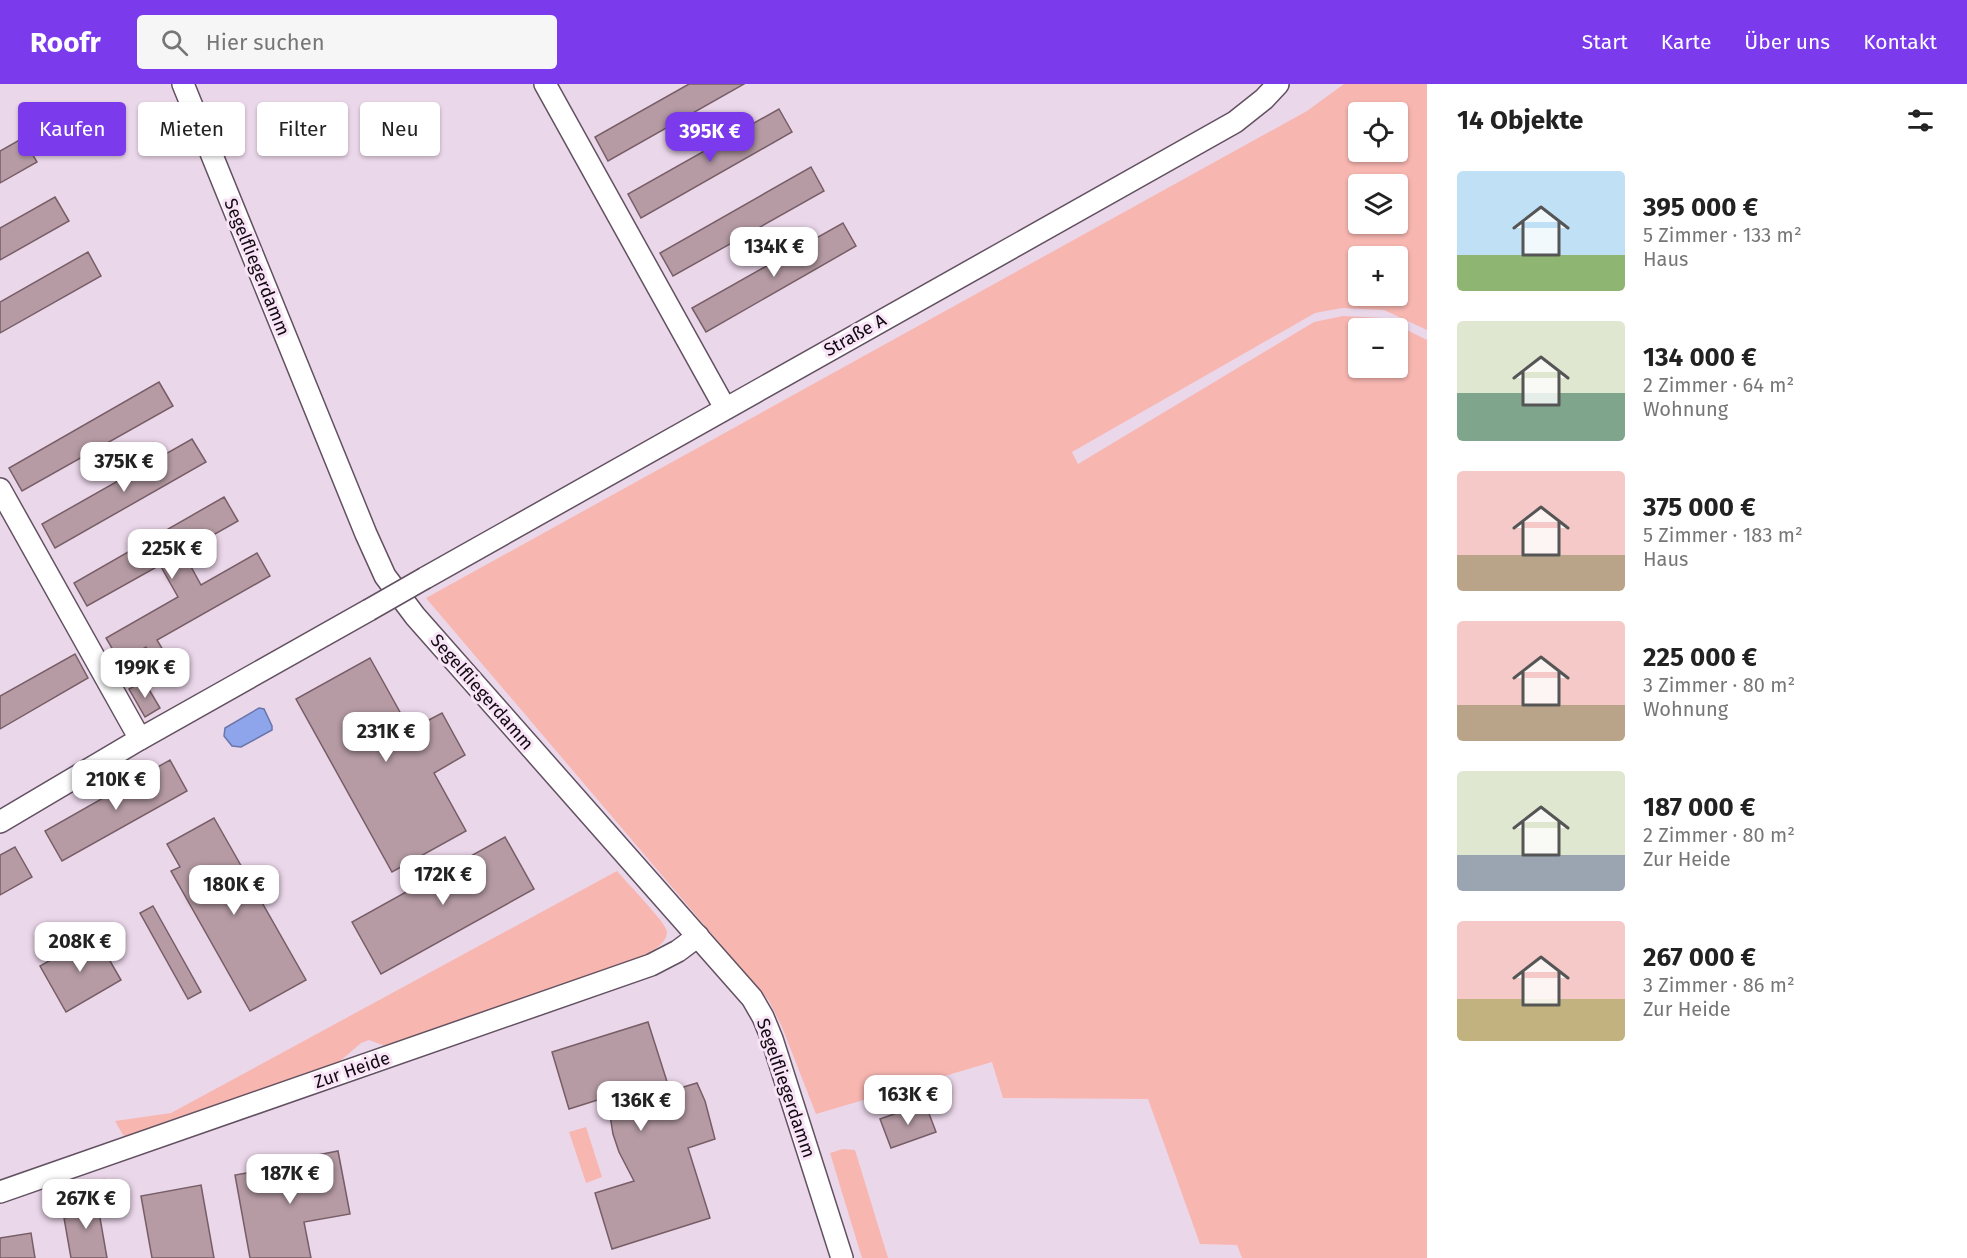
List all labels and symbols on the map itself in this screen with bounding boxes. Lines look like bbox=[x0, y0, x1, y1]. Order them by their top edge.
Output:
pin: 395K € bbox=[661, 112, 759, 163]
street label: Segelfliegerdamm bbox=[219, 195, 295, 339]
pin: 134K € bbox=[725, 227, 823, 278]
street label: Straße A bbox=[820, 309, 891, 361]
pin: 375K € bbox=[75, 442, 173, 493]
pin: 225K € bbox=[123, 529, 221, 580]
street label: Segelfliegerdamm bbox=[426, 630, 538, 754]
pin: 199K € bbox=[96, 648, 194, 699]
pin: 231K € bbox=[337, 712, 435, 763]
pin: 210K € bbox=[67, 760, 165, 811]
pin: 172K € bbox=[394, 855, 492, 906]
pin: 180K € bbox=[185, 865, 283, 916]
pin: 208K € bbox=[31, 922, 129, 973]
street label: Segelfliegerdamm bbox=[752, 1015, 820, 1161]
street label: Zur Heide bbox=[311, 1047, 393, 1093]
pin: 163K € bbox=[859, 1075, 957, 1126]
pin: 136K € bbox=[592, 1081, 690, 1132]
pin: 187K € bbox=[241, 1154, 339, 1205]
pin: 267K € bbox=[37, 1179, 135, 1230]

